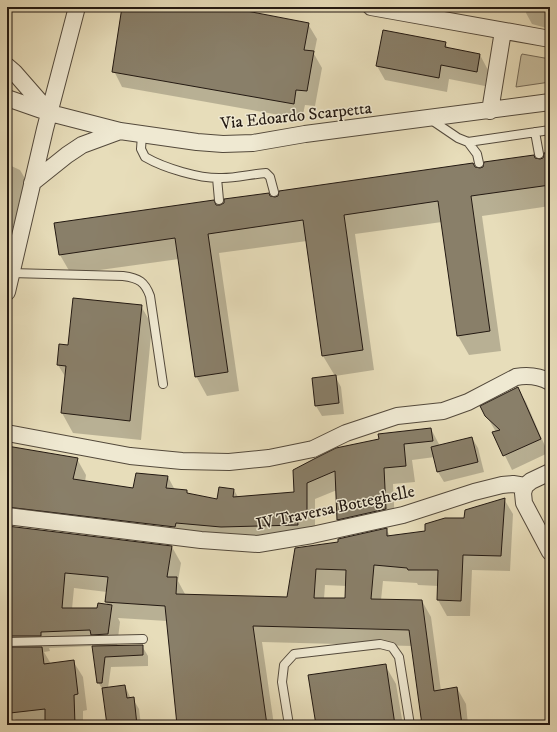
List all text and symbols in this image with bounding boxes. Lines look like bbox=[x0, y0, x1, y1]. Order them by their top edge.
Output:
street label: Via Edoardo Scarpetta bbox=[218, 97, 374, 135]
street label: IV Traversa Botteghelle bbox=[254, 480, 417, 536]

